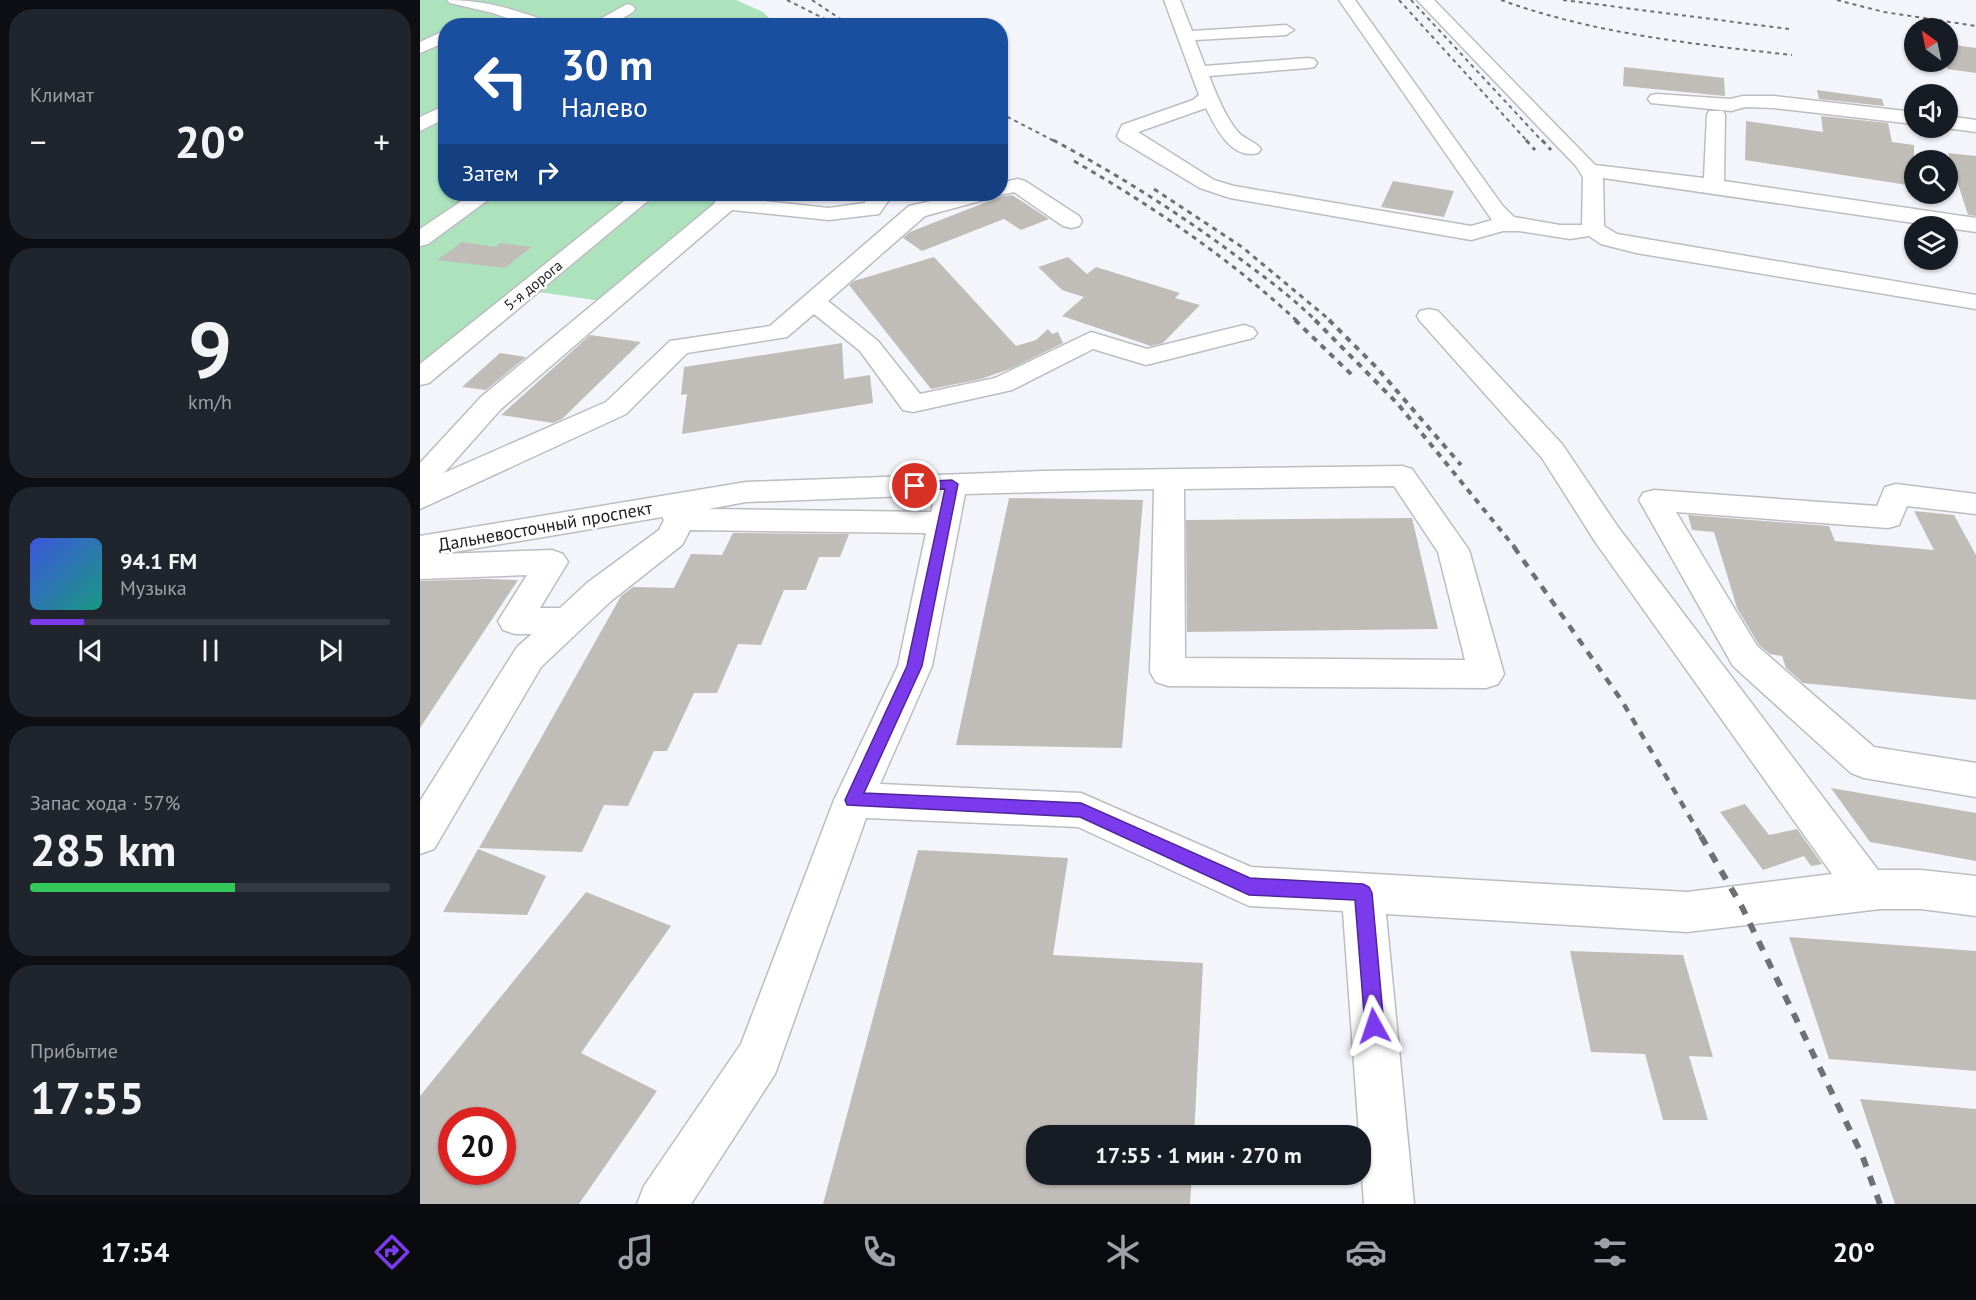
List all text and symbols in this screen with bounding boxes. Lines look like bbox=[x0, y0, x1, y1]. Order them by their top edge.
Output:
north arrow bbox=[1904, 18, 1958, 72]
map controls bbox=[1904, 18, 1958, 270]
text: 30 m bbox=[561, 37, 653, 92]
icon: left bbox=[462, 42, 540, 120]
text: Климат bbox=[30, 82, 94, 108]
button: sound bbox=[1904, 84, 1958, 138]
text: Налево bbox=[561, 90, 648, 124]
text: 20° bbox=[175, 112, 245, 170]
text: − bbox=[30, 120, 47, 163]
text: + bbox=[373, 120, 390, 163]
button: search bbox=[1904, 150, 1958, 204]
icon: right bbox=[531, 156, 564, 189]
text: Затем bbox=[462, 159, 519, 187]
button: layers bbox=[1904, 216, 1958, 270]
street label: 5-я дорога bbox=[500, 256, 566, 314]
text: 9 bbox=[188, 299, 232, 400]
text: km/h bbox=[188, 389, 232, 415]
pin bbox=[889, 460, 940, 511]
icon: arrive bbox=[898, 469, 931, 502]
street label: Дальневосточный проспект bbox=[436, 496, 655, 556]
text: 94.1 FM bbox=[120, 547, 197, 575]
text: Музыка bbox=[120, 575, 187, 601]
icon: previous bbox=[74, 634, 107, 667]
icon: pause bbox=[194, 634, 227, 667]
icon: next bbox=[314, 634, 347, 667]
text: Запас хода · 57% bbox=[30, 790, 180, 816]
text: 285 km bbox=[30, 820, 176, 878]
position arrow bbox=[1342, 994, 1406, 1058]
text: Прибытие bbox=[30, 1038, 118, 1064]
text: 17:55 bbox=[30, 1068, 144, 1126]
speed limit sign: 20 bbox=[438, 1107, 516, 1185]
text: 17:55 · 1 мин · 270 m bbox=[1095, 1141, 1302, 1169]
icon: directions bbox=[371, 1231, 413, 1273]
icon: music bbox=[615, 1231, 657, 1273]
icon: phone bbox=[858, 1231, 900, 1273]
icon: climate bbox=[1102, 1231, 1144, 1273]
icon: car bbox=[1345, 1231, 1387, 1273]
icon: filters bbox=[1589, 1231, 1631, 1273]
text: 17:54 bbox=[101, 1235, 169, 1269]
text: 20° bbox=[1833, 1235, 1875, 1269]

